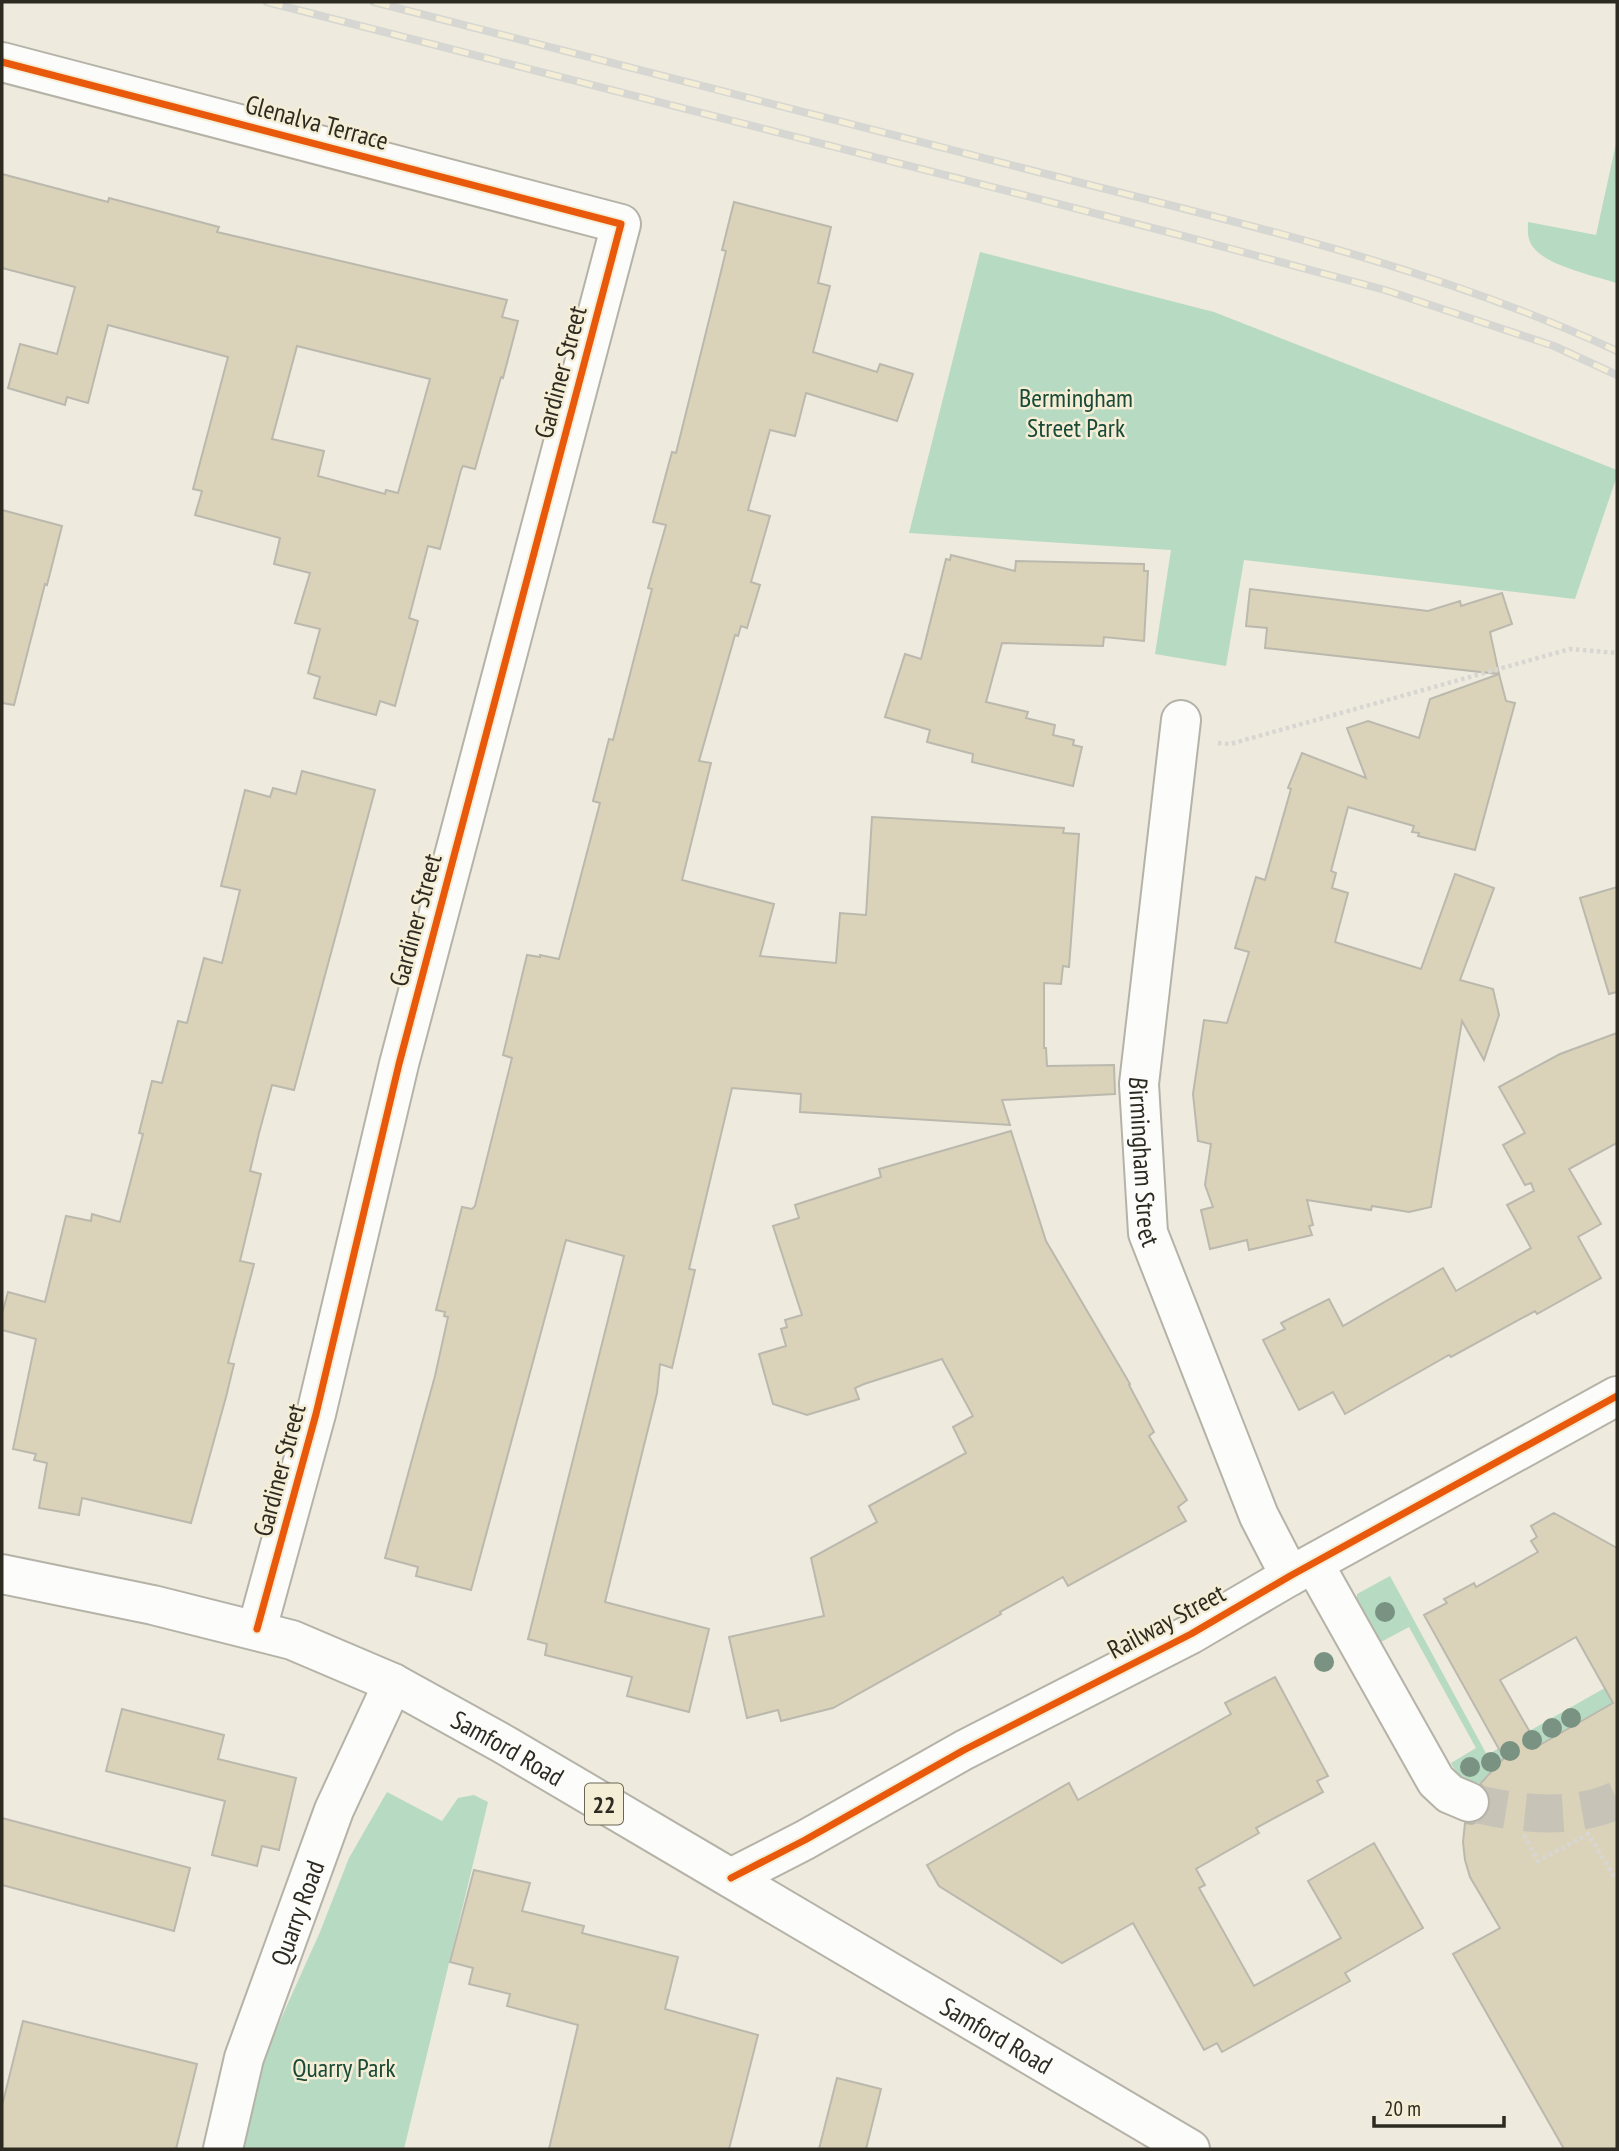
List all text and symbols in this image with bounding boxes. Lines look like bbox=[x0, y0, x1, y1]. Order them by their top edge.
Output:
street label: Glenalva Terrace bbox=[242, 87, 392, 157]
street label: Gardiner Street bbox=[526, 302, 594, 442]
park label: Bermingham Street Park bbox=[1019, 381, 1133, 444]
street label: Gardiner Street bbox=[381, 850, 449, 990]
street label: Birmingham Street bbox=[1122, 1076, 1168, 1251]
street label: Gardiner Street bbox=[245, 1400, 313, 1540]
street label: Railway Street bbox=[1101, 1576, 1231, 1666]
street label: Samford Road bbox=[446, 1702, 570, 1793]
road number: 22 bbox=[585, 1784, 623, 1825]
street label: Quarry Road bbox=[263, 1856, 331, 1970]
street label: Samford Road bbox=[935, 1989, 1059, 2081]
park label: Quarry Park bbox=[292, 2051, 396, 2084]
scale bar bbox=[1374, 2084, 1504, 2128]
text: 20 m bbox=[1384, 2095, 1421, 2122]

